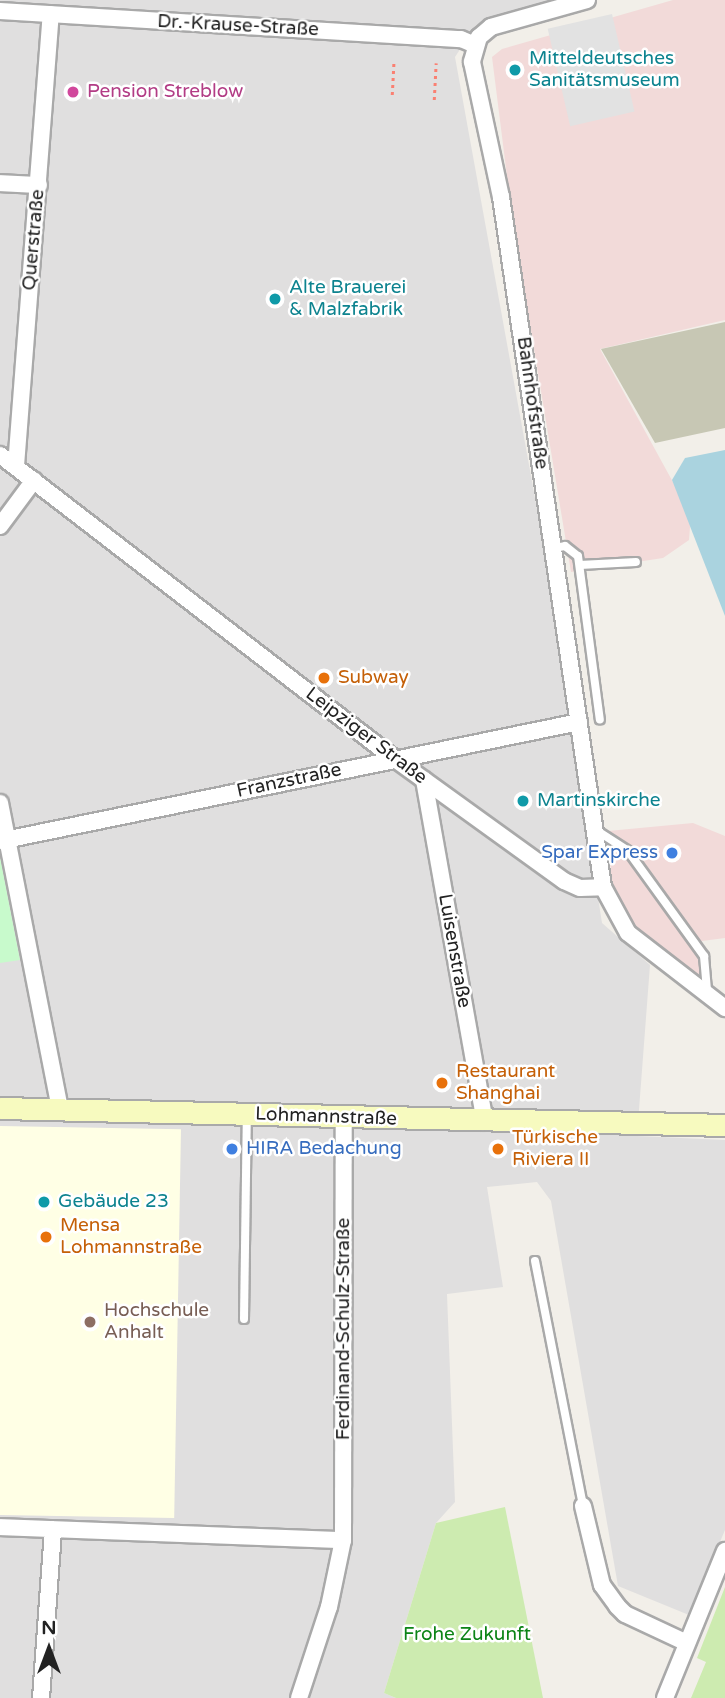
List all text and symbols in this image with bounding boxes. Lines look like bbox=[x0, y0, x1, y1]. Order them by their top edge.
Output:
street label: Dr.-Krause-Straße bbox=[157, 10, 319, 42]
place label: Mitteldeutsches Sanitätsmuseum bbox=[529, 48, 680, 92]
marker: Mitteldeutsches Sanitätsmuseum bbox=[507, 62, 523, 78]
place label: Pension Streblow bbox=[87, 81, 243, 103]
marker: Pension Streblow bbox=[65, 84, 81, 100]
street label: Querstraße bbox=[18, 188, 50, 292]
place label: Alte Brauerei & Malzfabrik bbox=[289, 277, 406, 321]
marker: Alte Brauerei & Malzfabrik bbox=[267, 291, 283, 307]
street label: Bahnhofstraße bbox=[511, 335, 553, 471]
place label: Subway bbox=[338, 667, 409, 689]
marker: Subway bbox=[316, 670, 332, 686]
street label: Leipziger Straße bbox=[301, 683, 431, 789]
street label: Franzstraße bbox=[234, 759, 344, 803]
place label: Martinskirche bbox=[537, 790, 661, 812]
marker: Martinskirche bbox=[515, 793, 531, 809]
place label: Spar Express bbox=[541, 842, 658, 864]
marker: Spar Express bbox=[664, 845, 680, 861]
street label: Luisenstraße bbox=[433, 892, 475, 1010]
place label: Restaurant Shanghai bbox=[456, 1061, 555, 1105]
marker: Restaurant Shanghai bbox=[434, 1075, 450, 1091]
street label: Lohmannstraße bbox=[255, 1103, 397, 1131]
place label: Türkische Riviera II bbox=[512, 1127, 598, 1171]
place label: HIRA Bedachung bbox=[246, 1138, 402, 1160]
marker: HIRA Bedachung bbox=[224, 1141, 240, 1157]
marker: Türkische Riviera II bbox=[490, 1141, 506, 1157]
place label: Gebäude 23 bbox=[58, 1191, 169, 1213]
marker: Gebäude 23 bbox=[36, 1194, 52, 1210]
place label: Mensa Lohmannstraße bbox=[60, 1215, 202, 1259]
street label: Ferdinand-Schulz-Straße bbox=[333, 1218, 355, 1440]
marker: Mensa Lohmannstraße bbox=[38, 1229, 54, 1245]
place label: Hochschule Anhalt bbox=[104, 1300, 209, 1344]
marker: Hochschule Anhalt bbox=[82, 1314, 98, 1330]
north arrow bbox=[14, 1614, 84, 1684]
text: N bbox=[41, 1617, 57, 1639]
park label: Frohe Zukunft bbox=[403, 1624, 531, 1646]

